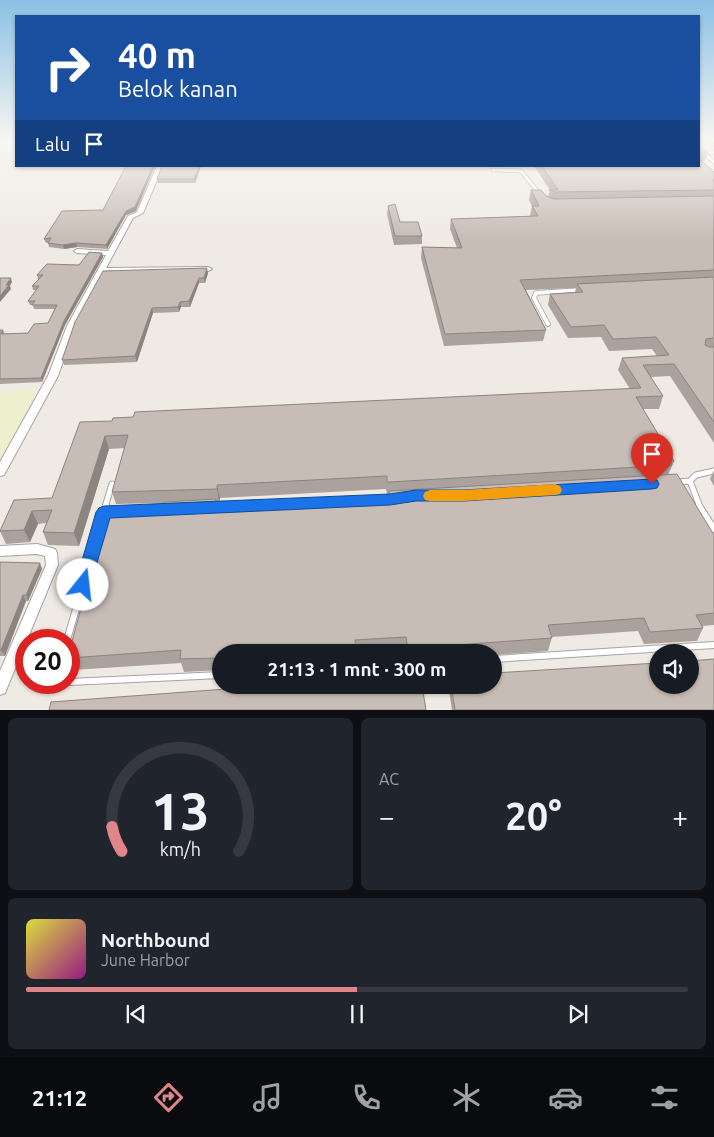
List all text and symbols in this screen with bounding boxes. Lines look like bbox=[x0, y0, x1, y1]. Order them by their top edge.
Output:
icon: right bbox=[35, 35, 100, 100]
text: 40 m bbox=[118, 35, 196, 75]
text: Belok kanan bbox=[118, 76, 238, 101]
icon: arrive bbox=[80, 130, 108, 158]
text: Lalu bbox=[35, 133, 70, 155]
pin bbox=[631, 433, 673, 484]
icon: arrive bbox=[638, 440, 666, 468]
position arrow bbox=[56, 558, 108, 610]
speed limit sign: 20 bbox=[15, 629, 80, 694]
map controls bbox=[649, 644, 699, 694]
button: sound bbox=[649, 644, 699, 694]
text: 21:13 · 1 mnt · 300 m bbox=[268, 658, 446, 680]
text: AC bbox=[379, 770, 399, 788]
text: 13 bbox=[151, 782, 210, 840]
text: 20° bbox=[505, 795, 562, 837]
text: − bbox=[379, 801, 395, 832]
text: + bbox=[672, 801, 688, 832]
text: km/h bbox=[160, 839, 201, 859]
text: Northbound bbox=[101, 929, 210, 951]
text: June Harbor bbox=[101, 951, 190, 969]
icon: previous bbox=[122, 1000, 150, 1028]
icon: pause bbox=[343, 1000, 371, 1028]
icon: next bbox=[564, 1000, 592, 1028]
icon: directions bbox=[151, 1080, 186, 1115]
icon: music bbox=[250, 1080, 285, 1115]
icon: phone bbox=[349, 1080, 384, 1115]
icon: climate bbox=[449, 1080, 484, 1115]
icon: car bbox=[548, 1080, 583, 1115]
icon: filters bbox=[647, 1080, 682, 1115]
text: 21:12 bbox=[32, 1085, 87, 1110]

